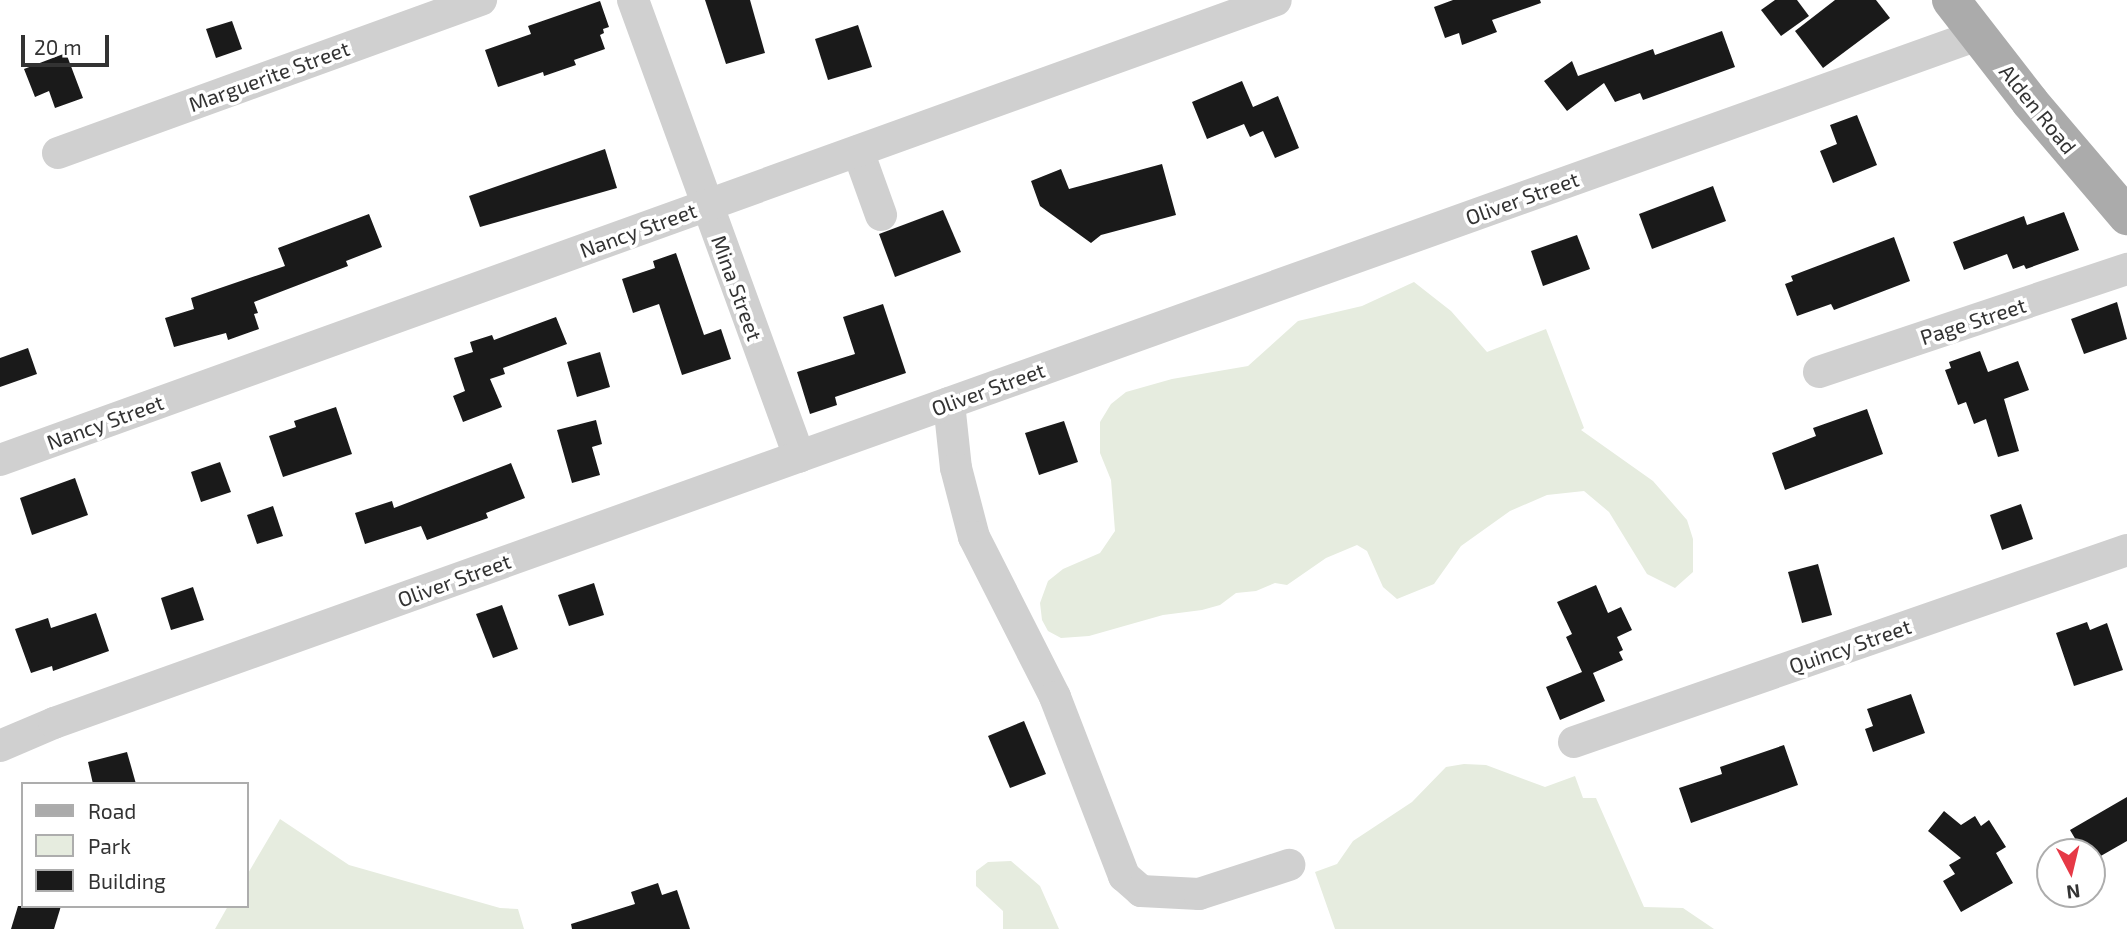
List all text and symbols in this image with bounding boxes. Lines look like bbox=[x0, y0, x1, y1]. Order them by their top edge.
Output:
scale bar bbox=[24, 21, 112, 65]
text: 20 m bbox=[34, 34, 82, 59]
street label: Marguerite Street bbox=[185, 35, 353, 117]
street label: Alden Road bbox=[1994, 59, 2082, 159]
street label: Oliver Street bbox=[1462, 166, 1582, 230]
street label: Nancy Street bbox=[576, 197, 700, 263]
street label: Mina Street bbox=[706, 232, 768, 344]
street label: Page Street bbox=[1917, 292, 2029, 350]
street label: Oliver Street bbox=[928, 357, 1048, 421]
street label: Nancy Street bbox=[43, 389, 167, 455]
street label: Oliver Street bbox=[394, 548, 514, 612]
street label: Quincy Street bbox=[1785, 613, 1915, 679]
legend bbox=[21, 782, 248, 908]
text: Road bbox=[88, 798, 136, 823]
text: Park bbox=[88, 833, 131, 858]
north arrow bbox=[2036, 838, 2106, 908]
text: Building bbox=[88, 868, 166, 893]
text: N bbox=[2065, 880, 2082, 905]

